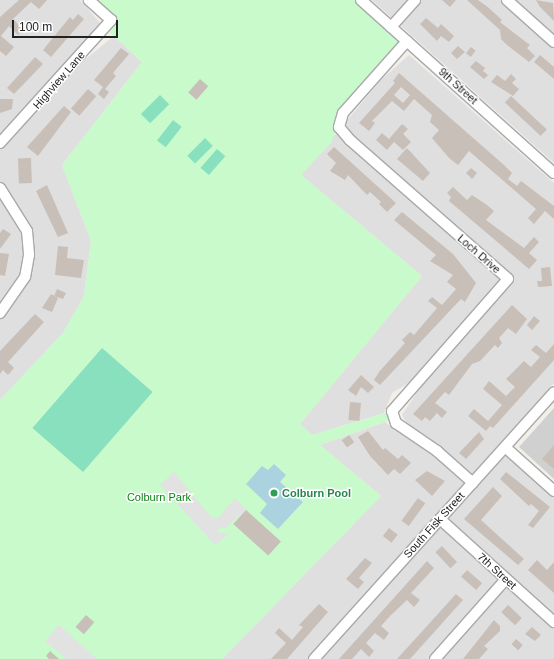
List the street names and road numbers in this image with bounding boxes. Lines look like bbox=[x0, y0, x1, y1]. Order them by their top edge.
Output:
street label: Highview Lane bbox=[30, 48, 88, 112]
street label: 9th Street bbox=[436, 65, 480, 107]
street label: Loch Drive bbox=[455, 232, 503, 276]
street label: South Fisk Street bbox=[401, 489, 467, 561]
street label: 7th Street bbox=[475, 550, 519, 592]

